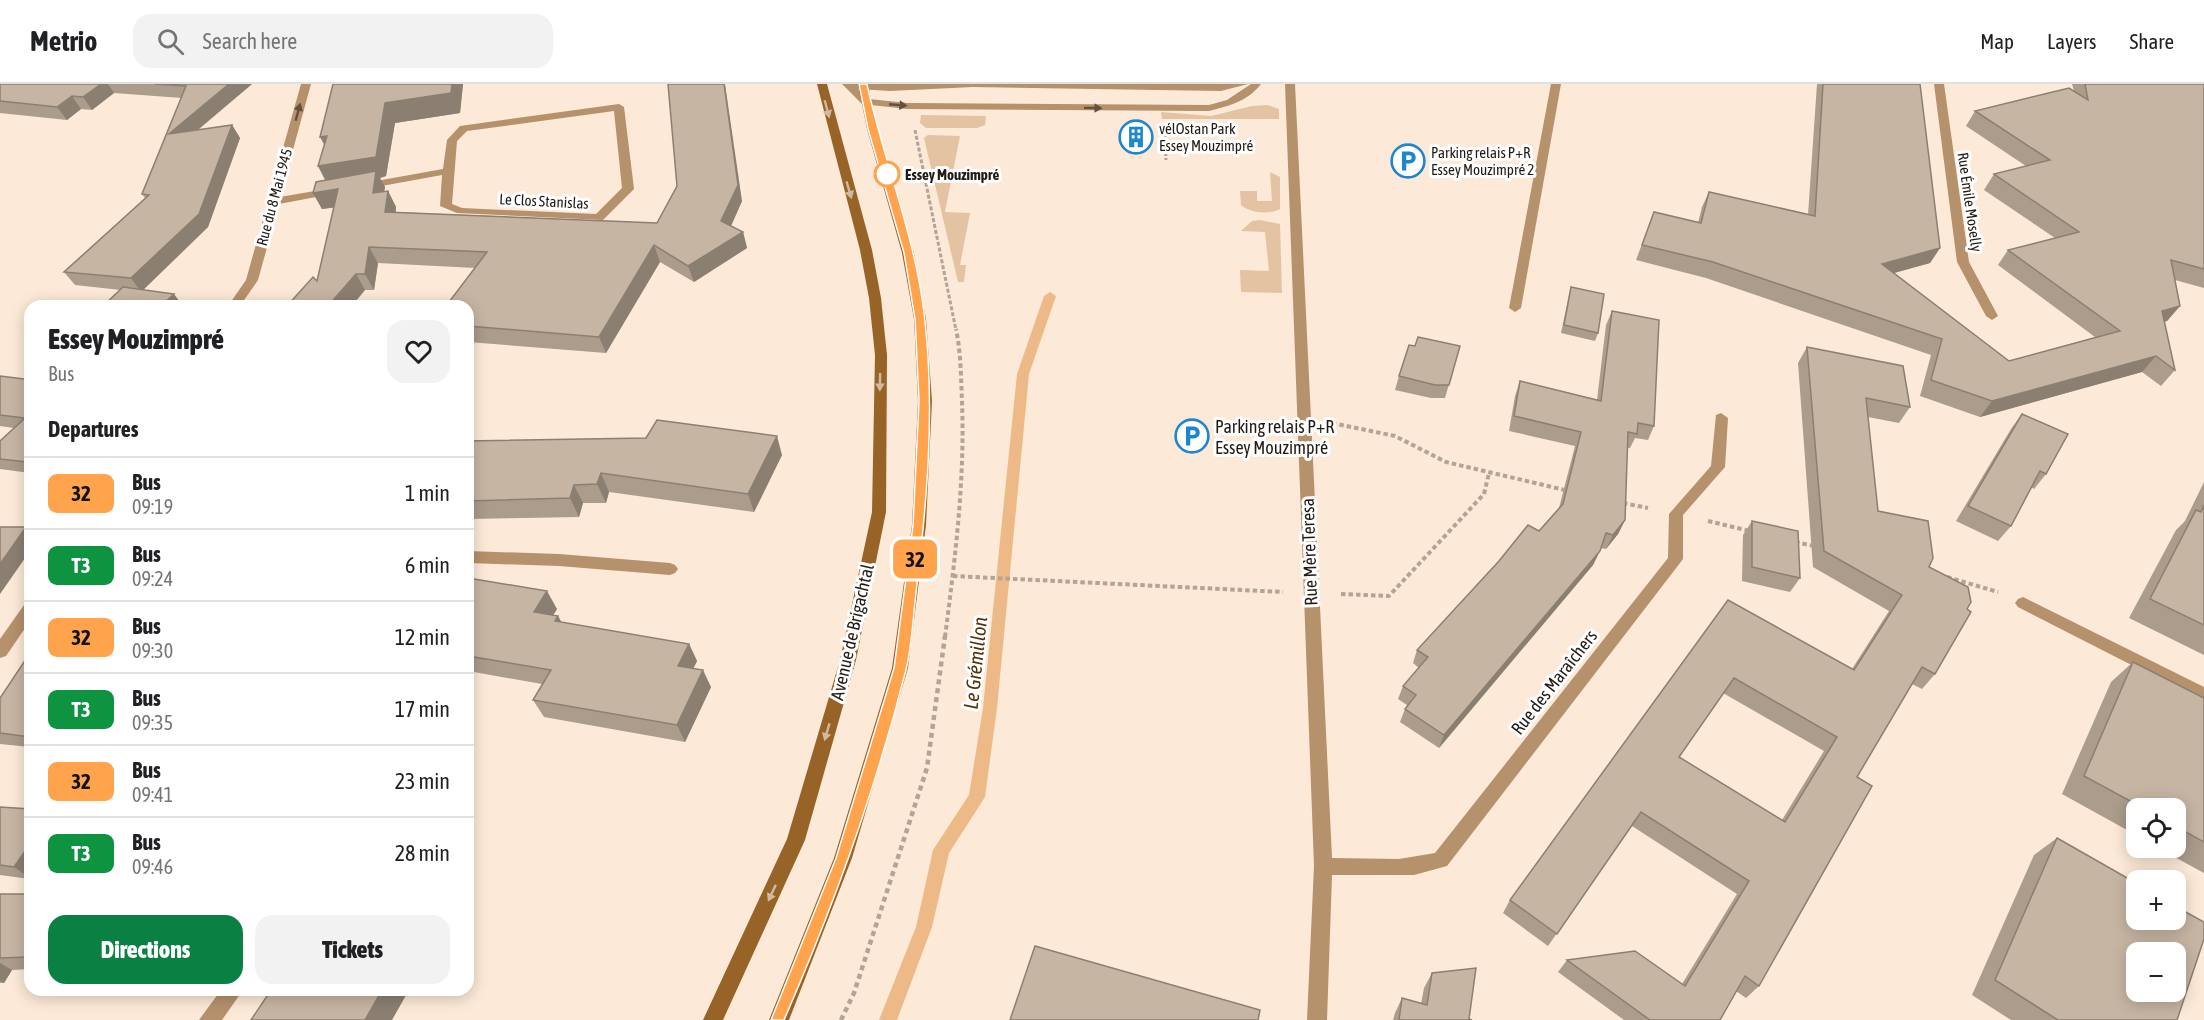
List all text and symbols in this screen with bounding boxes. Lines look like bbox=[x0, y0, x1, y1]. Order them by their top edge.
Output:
search box bbox=[133, 14, 553, 68]
text: Metrio bbox=[30, 25, 97, 57]
icon: search bbox=[154, 25, 187, 58]
text: Search here bbox=[202, 28, 297, 54]
text: Map bbox=[1980, 29, 2014, 53]
text: Layers bbox=[2047, 29, 2097, 53]
text: Share bbox=[2130, 29, 2174, 53]
one-way arrow bbox=[823, 100, 832, 118]
one-way arrow bbox=[889, 100, 908, 110]
one-way arrow bbox=[294, 103, 303, 121]
one-way arrow bbox=[1083, 103, 1102, 113]
building icon: vélOstan Park Essey Mouzimpré bbox=[1118, 119, 1154, 155]
place label: vélOstan Park Essey Mouzimpré bbox=[1159, 120, 1253, 154]
parking icon: Parking relais P+R Essey Mouzimpré 2 bbox=[1390, 143, 1426, 179]
place label: Parking relais P+R Essey Mouzimpré 2 bbox=[1431, 144, 1534, 178]
street label: Rue du 8 Mai 1945 bbox=[253, 147, 295, 247]
street label: Rue Émile Moselly bbox=[1955, 151, 1985, 253]
marker: Essey Mouzimpré bbox=[874, 161, 900, 187]
place label: Essey Mouzimpré bbox=[905, 166, 999, 183]
one-way arrow bbox=[845, 181, 854, 199]
street label: Le Clos Stanislas bbox=[499, 190, 589, 212]
button: heart bbox=[387, 320, 450, 383]
text: Essey Mouzimpré bbox=[48, 323, 224, 355]
text: Bus bbox=[48, 362, 74, 385]
one-way arrow bbox=[876, 372, 885, 391]
text: Departures bbox=[48, 416, 138, 442]
place label: Parking relais P+R Essey Mouzimpré bbox=[1215, 416, 1334, 458]
parking icon: Parking relais P+R Essey Mouzimpré bbox=[1174, 418, 1210, 454]
text: Bus bbox=[132, 469, 161, 495]
text: 1 min bbox=[405, 480, 450, 506]
text: 32 bbox=[71, 481, 91, 505]
text: 09:19 bbox=[132, 495, 173, 518]
street label: Rue Mère Teresa bbox=[1297, 498, 1321, 606]
line badge: 32 bbox=[888, 540, 942, 578]
text: Bus bbox=[132, 541, 161, 567]
text: 32 bbox=[905, 547, 925, 571]
text: 6 min bbox=[405, 552, 450, 578]
text: T3 bbox=[71, 553, 91, 577]
street label: Avenue de Brigachtal bbox=[826, 562, 878, 702]
text: 09:24 bbox=[132, 567, 173, 590]
text: Bus bbox=[132, 613, 161, 639]
water label: Le Grémillon bbox=[959, 615, 991, 710]
text: 12 min bbox=[395, 624, 450, 650]
text: 32 bbox=[71, 625, 91, 649]
street label: Rue des Maraîchers bbox=[1507, 626, 1601, 738]
text: 09:30 bbox=[132, 639, 173, 662]
text: Bus bbox=[132, 685, 161, 711]
text: 17 min bbox=[395, 696, 450, 722]
text: T3 bbox=[71, 697, 91, 721]
text: 09:35 bbox=[132, 711, 173, 734]
one-way arrow bbox=[822, 723, 831, 741]
text: Bus bbox=[132, 757, 161, 783]
text: 23 min bbox=[395, 768, 450, 794]
text: 32 bbox=[71, 769, 91, 793]
text: 09:41 bbox=[132, 783, 173, 806]
map controls bbox=[2126, 798, 2186, 1002]
button: locate bbox=[2126, 798, 2186, 858]
text: Bus bbox=[132, 829, 161, 855]
text: 28 min bbox=[395, 840, 450, 866]
text: T3 bbox=[71, 841, 91, 865]
text: 09:46 bbox=[132, 855, 173, 878]
button: + bbox=[2126, 870, 2186, 930]
one-way arrow bbox=[767, 885, 776, 902]
button: Directions bbox=[48, 915, 243, 984]
button: Tickets bbox=[255, 915, 450, 984]
button: − bbox=[2126, 942, 2186, 1002]

